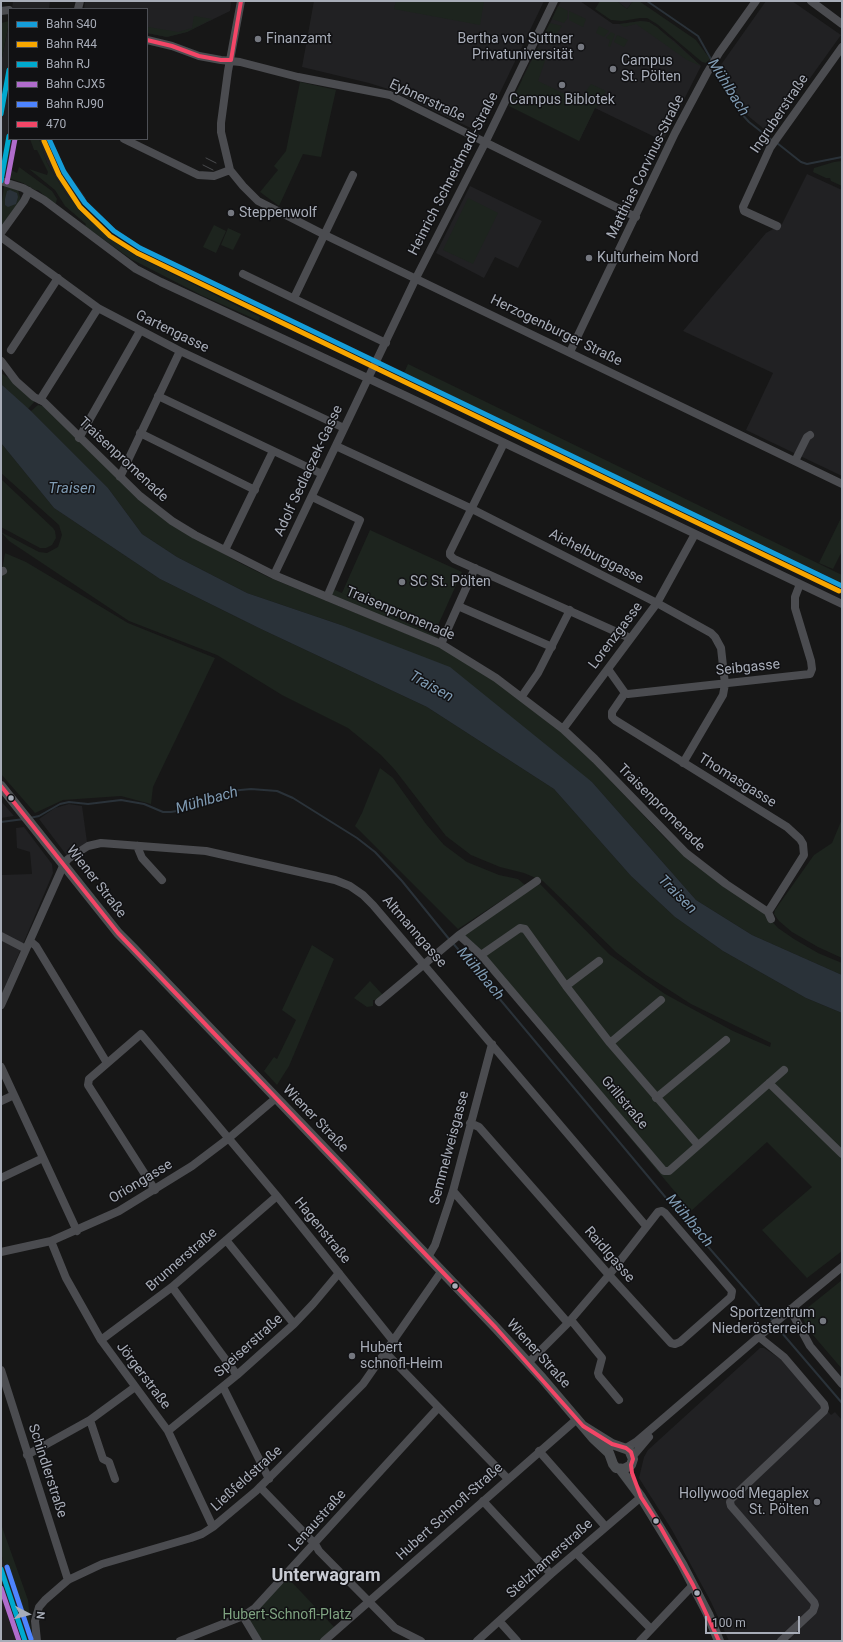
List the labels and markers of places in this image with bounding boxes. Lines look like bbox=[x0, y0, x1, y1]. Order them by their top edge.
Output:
place label: Finanzamt bbox=[266, 31, 332, 47]
place label: Bertha von Suttner Privatuniversität bbox=[457, 31, 573, 64]
marker: Finanzamt bbox=[253, 34, 263, 44]
marker: Bertha von Suttner Privatuniversität bbox=[576, 42, 586, 52]
place label: Campus St. Pölten bbox=[621, 53, 681, 86]
marker: Campus St. Pölten bbox=[608, 64, 618, 74]
marker: Campus Biblotek bbox=[557, 80, 567, 90]
place label: Campus Biblotek bbox=[509, 92, 615, 108]
place label: Steppenwolf bbox=[239, 205, 317, 221]
marker: Steppenwolf bbox=[226, 208, 236, 218]
place label: Kulturheim Nord bbox=[597, 250, 699, 266]
marker: Kulturheim Nord bbox=[584, 253, 594, 263]
place label: SC St. Pölten bbox=[410, 574, 491, 590]
marker: SC St. Pölten bbox=[397, 577, 407, 587]
unlabelled marker bbox=[6, 793, 16, 803]
unlabelled marker bbox=[450, 1281, 460, 1291]
place label: Sportzentrum Niederösterreich bbox=[712, 1305, 815, 1338]
marker: Sportzentrum Niederösterreich bbox=[818, 1316, 828, 1326]
place label: Hubert schnofl-Heim bbox=[360, 1340, 443, 1372]
marker: Hubert schnofl-Heim bbox=[347, 1351, 357, 1361]
place label: Hollywood Megaplex St. Pölten bbox=[679, 1486, 809, 1518]
marker: Hollywood Megaplex St. Pölten bbox=[812, 1497, 822, 1507]
unlabelled marker bbox=[651, 1516, 661, 1526]
unlabelled marker bbox=[692, 1588, 702, 1598]

